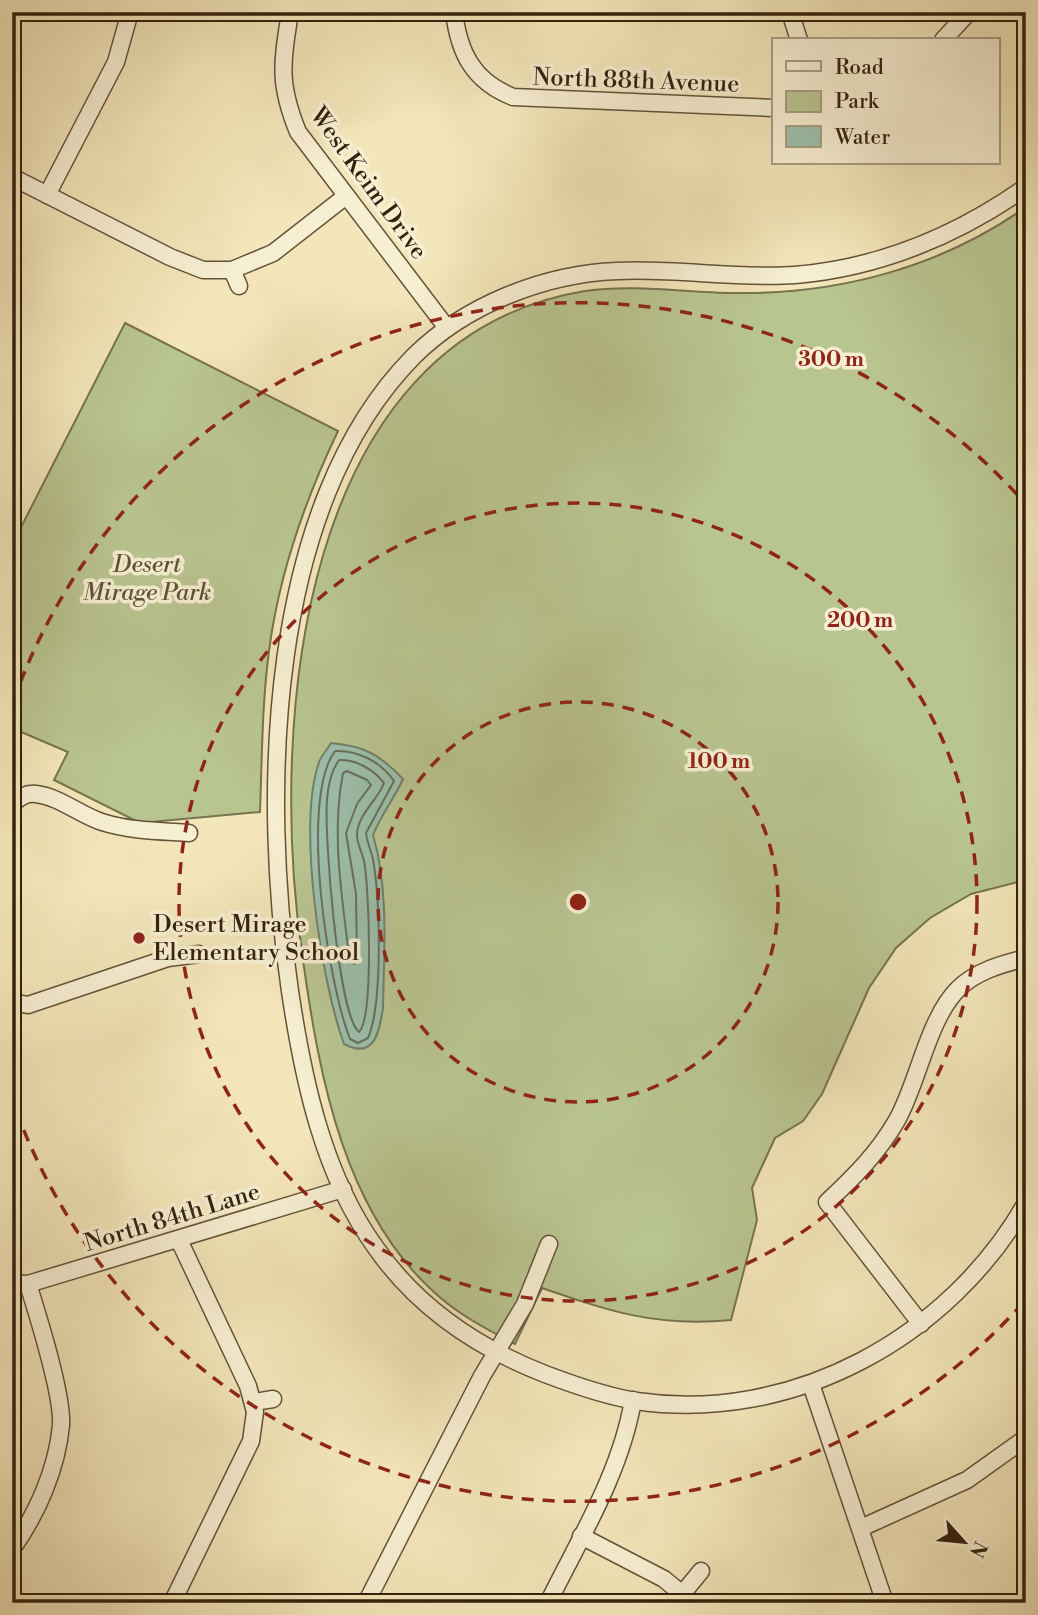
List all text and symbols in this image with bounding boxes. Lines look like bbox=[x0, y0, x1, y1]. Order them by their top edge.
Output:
legend bbox=[772, 38, 1000, 164]
text: Road bbox=[835, 55, 884, 81]
street label: North 88th Avenue bbox=[532, 62, 740, 100]
text: Park bbox=[835, 89, 880, 115]
street label: West Keim Drive bbox=[302, 101, 434, 266]
text: Water bbox=[834, 125, 890, 151]
text: 300 m bbox=[798, 347, 864, 373]
park label: Desert Mirage Park bbox=[83, 550, 211, 608]
text: 200 m bbox=[827, 608, 893, 634]
text: 100 m bbox=[688, 749, 750, 775]
centre of rings bbox=[566, 890, 590, 914]
place label: Desert Mirage Elementary School bbox=[153, 910, 359, 968]
marker: Desert Mirage Elementary School bbox=[131, 930, 147, 946]
street label: North 84th Lane bbox=[81, 1177, 264, 1259]
north arrow bbox=[930, 1506, 1000, 1576]
text: N bbox=[964, 1537, 992, 1561]

